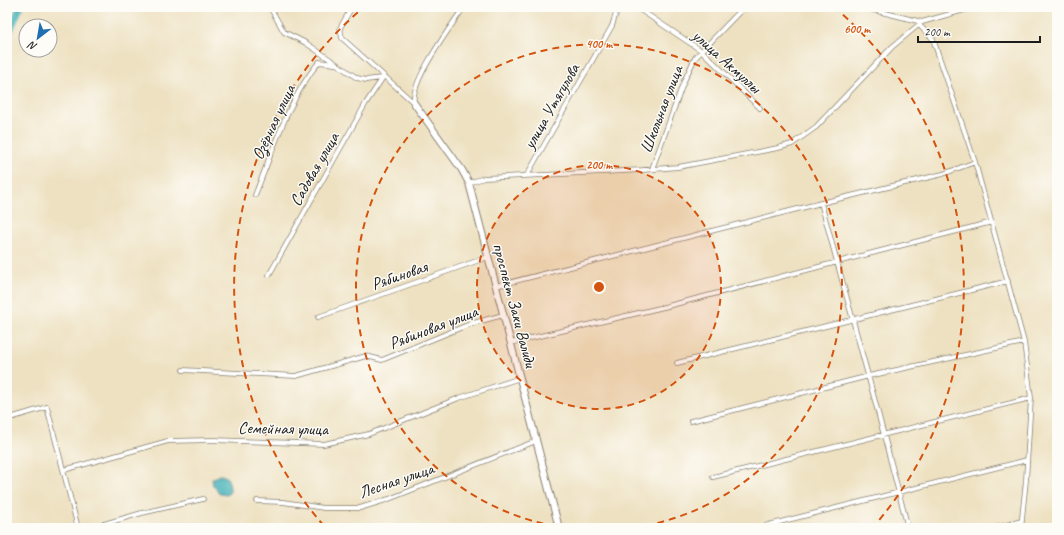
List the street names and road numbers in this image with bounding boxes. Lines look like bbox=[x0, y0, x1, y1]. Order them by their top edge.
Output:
street label: улица Акмуллы bbox=[687, 24, 767, 99]
street label: улица Утягулова bbox=[518, 58, 585, 154]
street label: Школьная улица bbox=[635, 61, 688, 156]
street label: Озёрная улица bbox=[247, 80, 301, 163]
street label: Садовая улица bbox=[285, 127, 345, 210]
street label: проспект Заки Валиди bbox=[488, 241, 542, 371]
street label: Рябиновая bbox=[368, 256, 431, 295]
street label: Рябиновая улица bbox=[386, 301, 482, 354]
street label: Семейная улица bbox=[238, 417, 329, 440]
street label: Лесная улица bbox=[356, 457, 438, 503]

